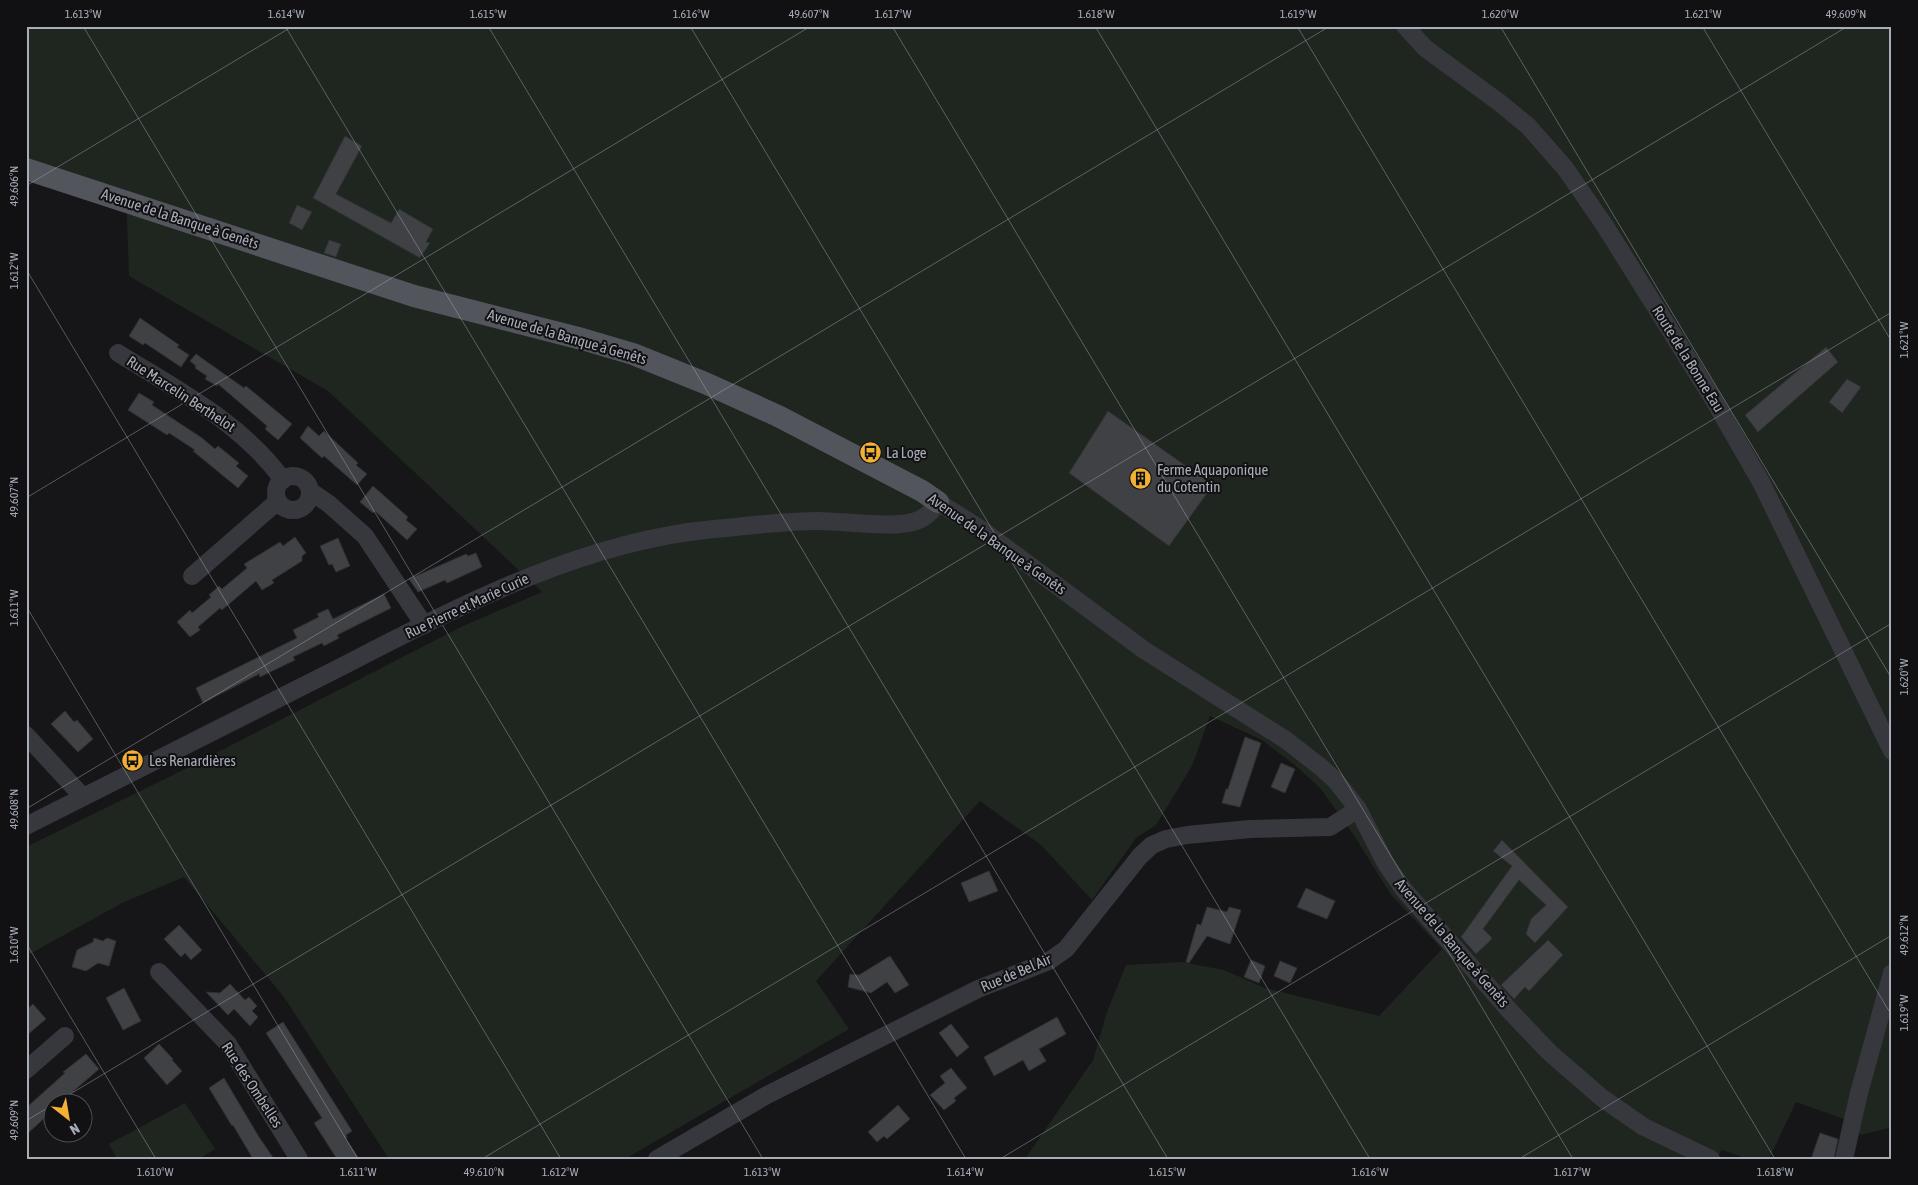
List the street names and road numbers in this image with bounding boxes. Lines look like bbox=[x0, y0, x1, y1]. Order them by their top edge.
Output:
street label: Avenue de la Banque à Genêts bbox=[99, 185, 261, 252]
street label: Route de la Bonne Eau bbox=[1649, 302, 1728, 415]
street label: Avenue de la Banque à Genêts bbox=[486, 306, 649, 367]
street label: Rue Marcelin Berthelot bbox=[124, 352, 239, 435]
street label: Avenue de la Banque à Genêts bbox=[925, 489, 1070, 598]
street label: Rue Pierre et Marie Curie bbox=[402, 569, 531, 642]
street label: Avenue de la Banque à Genêts bbox=[1392, 875, 1513, 1010]
street label: Rue de Bel Air bbox=[978, 950, 1054, 995]
street label: Rue des Ombelles bbox=[219, 1039, 286, 1131]

